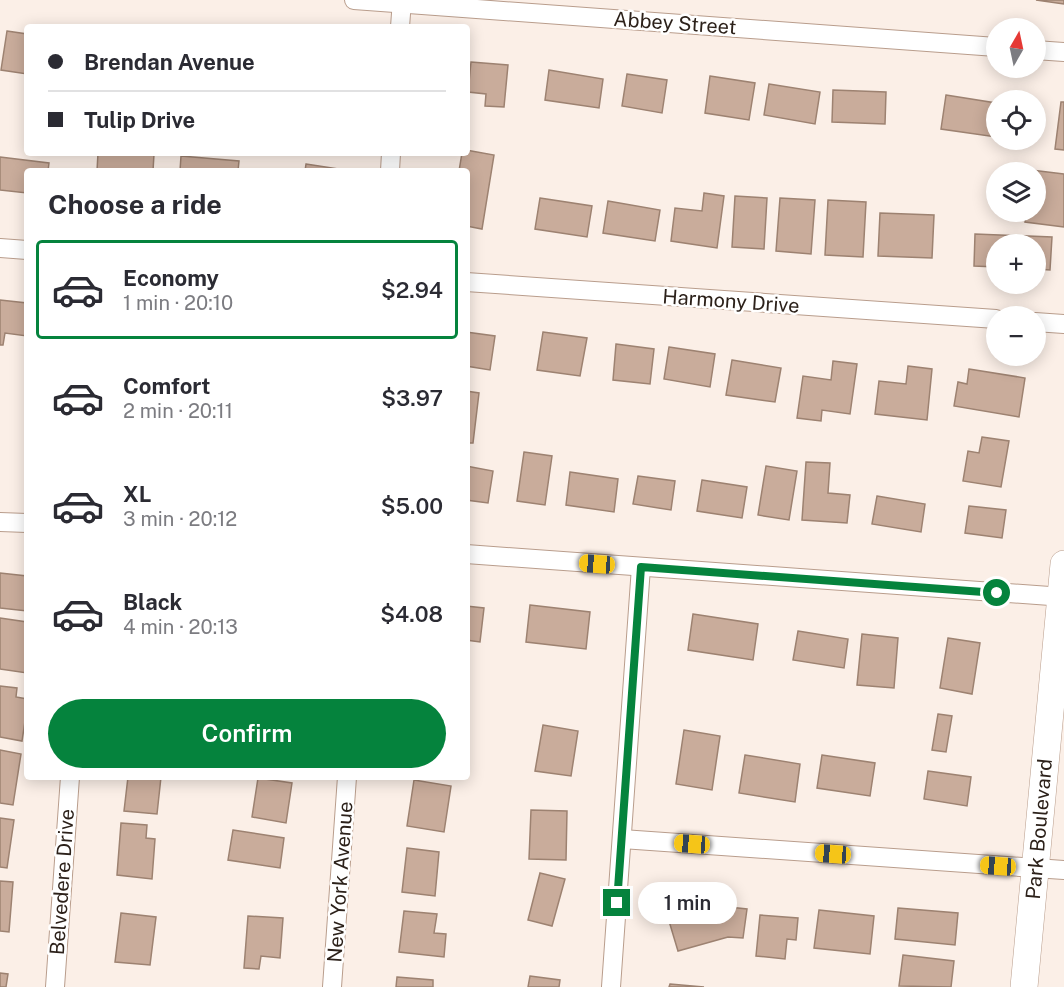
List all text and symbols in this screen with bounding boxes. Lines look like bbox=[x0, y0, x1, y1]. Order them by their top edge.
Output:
street label: Abbey Street bbox=[613, 7, 737, 39]
north arrow bbox=[986, 18, 1046, 78]
map controls bbox=[986, 18, 1046, 366]
text: Brendan Avenue bbox=[84, 49, 255, 75]
button: locate bbox=[986, 90, 1046, 150]
text: Tulip Drive bbox=[84, 107, 195, 133]
button: layers bbox=[986, 162, 1046, 222]
text: Choose a ride bbox=[48, 188, 222, 220]
button: + bbox=[986, 234, 1046, 294]
icon: car bbox=[51, 263, 105, 317]
text: Economy bbox=[123, 265, 219, 291]
text: $2.94 bbox=[381, 277, 443, 303]
street label: Harmony Drive bbox=[662, 284, 800, 318]
text: 1 min · 20:10 bbox=[123, 291, 233, 315]
button: − bbox=[986, 306, 1046, 366]
icon: car bbox=[51, 371, 105, 425]
text: Comfort bbox=[123, 373, 210, 399]
text: $3.97 bbox=[381, 385, 443, 411]
text: 2 min · 20:11 bbox=[123, 399, 233, 423]
icon: car bbox=[51, 479, 105, 533]
text: XL bbox=[123, 481, 151, 507]
text: $5.00 bbox=[381, 493, 443, 519]
text: 3 min · 20:12 bbox=[123, 507, 237, 531]
car bbox=[578, 554, 616, 574]
route start bbox=[983, 579, 1010, 606]
icon: car bbox=[51, 587, 105, 641]
text: Black bbox=[123, 589, 182, 615]
text: $4.08 bbox=[380, 601, 443, 627]
text: 4 min · 20:13 bbox=[123, 615, 238, 639]
button: Confirm bbox=[48, 699, 446, 768]
street label: Park Boulevard bbox=[1021, 758, 1057, 900]
street label: New York Avenue bbox=[322, 801, 358, 963]
street label: Belvedere Drive bbox=[45, 808, 79, 956]
car bbox=[673, 834, 711, 854]
car bbox=[814, 844, 852, 864]
car bbox=[979, 856, 1017, 876]
callout: 1 min bbox=[638, 882, 737, 924]
route end bbox=[603, 889, 630, 916]
text: 1 min bbox=[664, 891, 711, 915]

